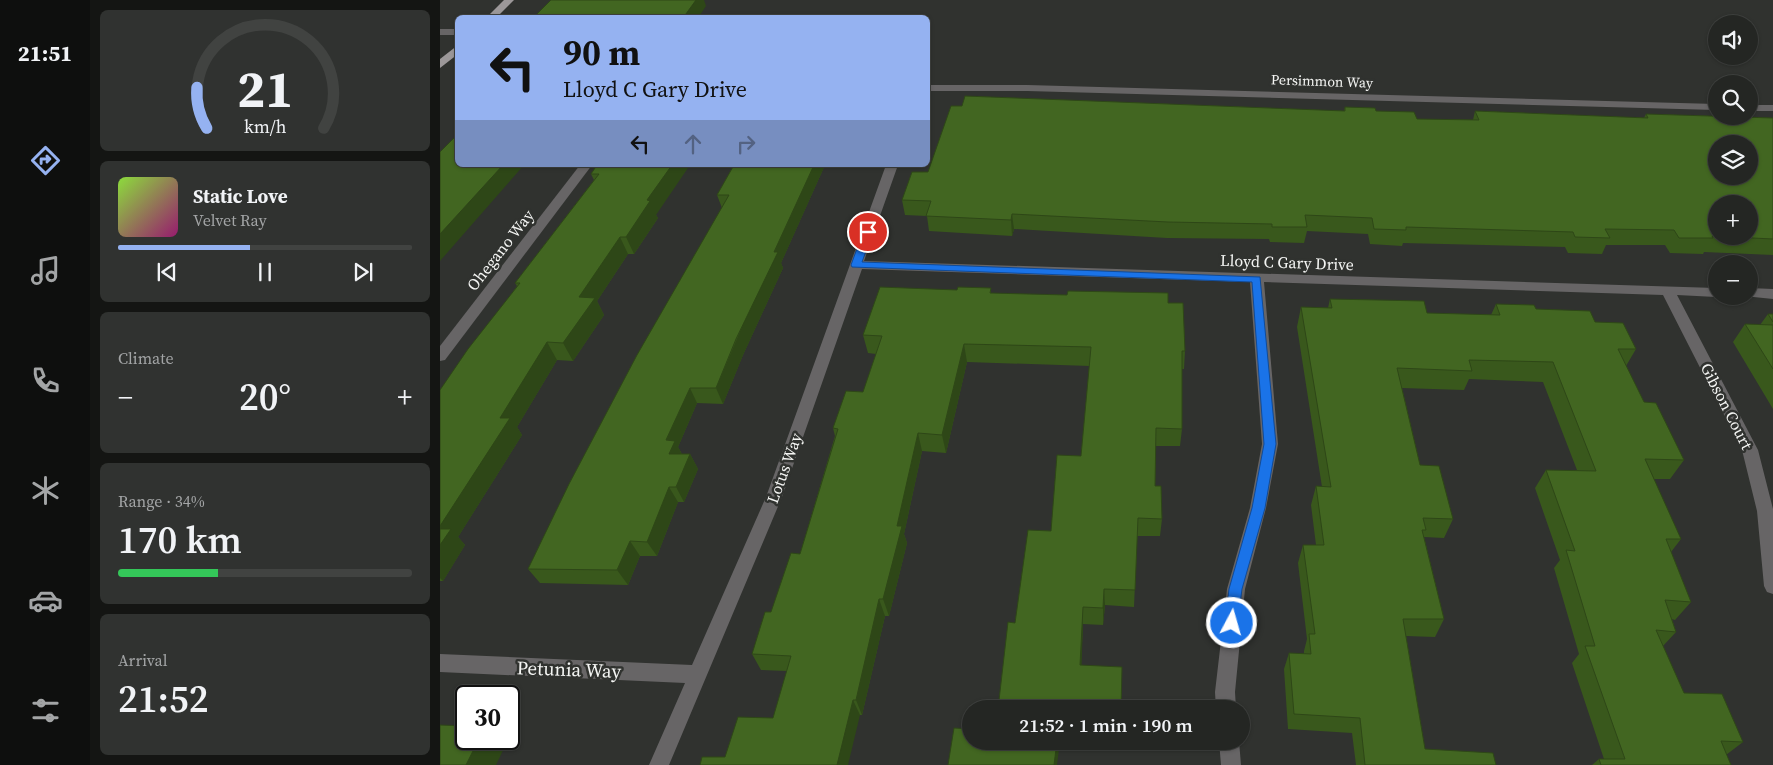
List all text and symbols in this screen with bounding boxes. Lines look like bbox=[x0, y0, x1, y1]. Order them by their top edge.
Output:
map controls bbox=[1708, 15, 1758, 305]
button: sound bbox=[1708, 15, 1758, 65]
text: 90 m bbox=[563, 29, 640, 77]
icon: left bbox=[480, 35, 545, 100]
text: 21:51 bbox=[18, 38, 72, 68]
text: 21 bbox=[237, 53, 293, 124]
street label: Persimmon Way bbox=[1271, 69, 1374, 93]
text: Lloyd C Gary Drive bbox=[563, 74, 747, 104]
button: search bbox=[1708, 75, 1758, 125]
text: km/h bbox=[244, 114, 287, 139]
icon: left bbox=[626, 130, 654, 158]
icon: ahead bbox=[679, 130, 707, 158]
icon: right bbox=[732, 130, 760, 158]
button: layers bbox=[1708, 135, 1758, 185]
icon: directions bbox=[28, 143, 63, 178]
text: Static Love bbox=[193, 183, 288, 209]
button: + bbox=[1708, 195, 1758, 245]
street label: Ohegano Way bbox=[461, 204, 539, 295]
text: Velvet Ray bbox=[193, 209, 267, 231]
pin bbox=[847, 211, 889, 253]
icon: arrive bbox=[854, 218, 882, 246]
street label: Lloyd C Gary Drive bbox=[1220, 249, 1354, 275]
icon: music bbox=[28, 253, 63, 288]
button: − bbox=[1708, 255, 1758, 305]
icon: previous bbox=[153, 258, 181, 286]
icon: pause bbox=[251, 258, 279, 286]
icon: next bbox=[349, 258, 377, 286]
text: Climate bbox=[118, 347, 174, 369]
street label: Gibson Court bbox=[1696, 359, 1759, 454]
icon: phone bbox=[28, 363, 63, 398]
text: 20° bbox=[239, 371, 291, 423]
text: − bbox=[118, 378, 133, 416]
text: + bbox=[397, 378, 412, 416]
street label: Lotus Way bbox=[761, 429, 807, 506]
icon: climate bbox=[28, 473, 63, 508]
text: Range · 34% bbox=[118, 490, 205, 512]
text: 170 km bbox=[118, 514, 242, 566]
icon: car bbox=[28, 583, 63, 618]
position arrow bbox=[1205, 596, 1257, 648]
text: Arrival bbox=[118, 649, 167, 671]
street label: Petunia Way bbox=[516, 654, 622, 684]
text: 21:52 bbox=[118, 673, 208, 725]
speed limit sign: 30 bbox=[455, 685, 520, 750]
icon: filters bbox=[28, 693, 63, 728]
text: 21:52 · 1 min · 190 m bbox=[1019, 712, 1193, 738]

